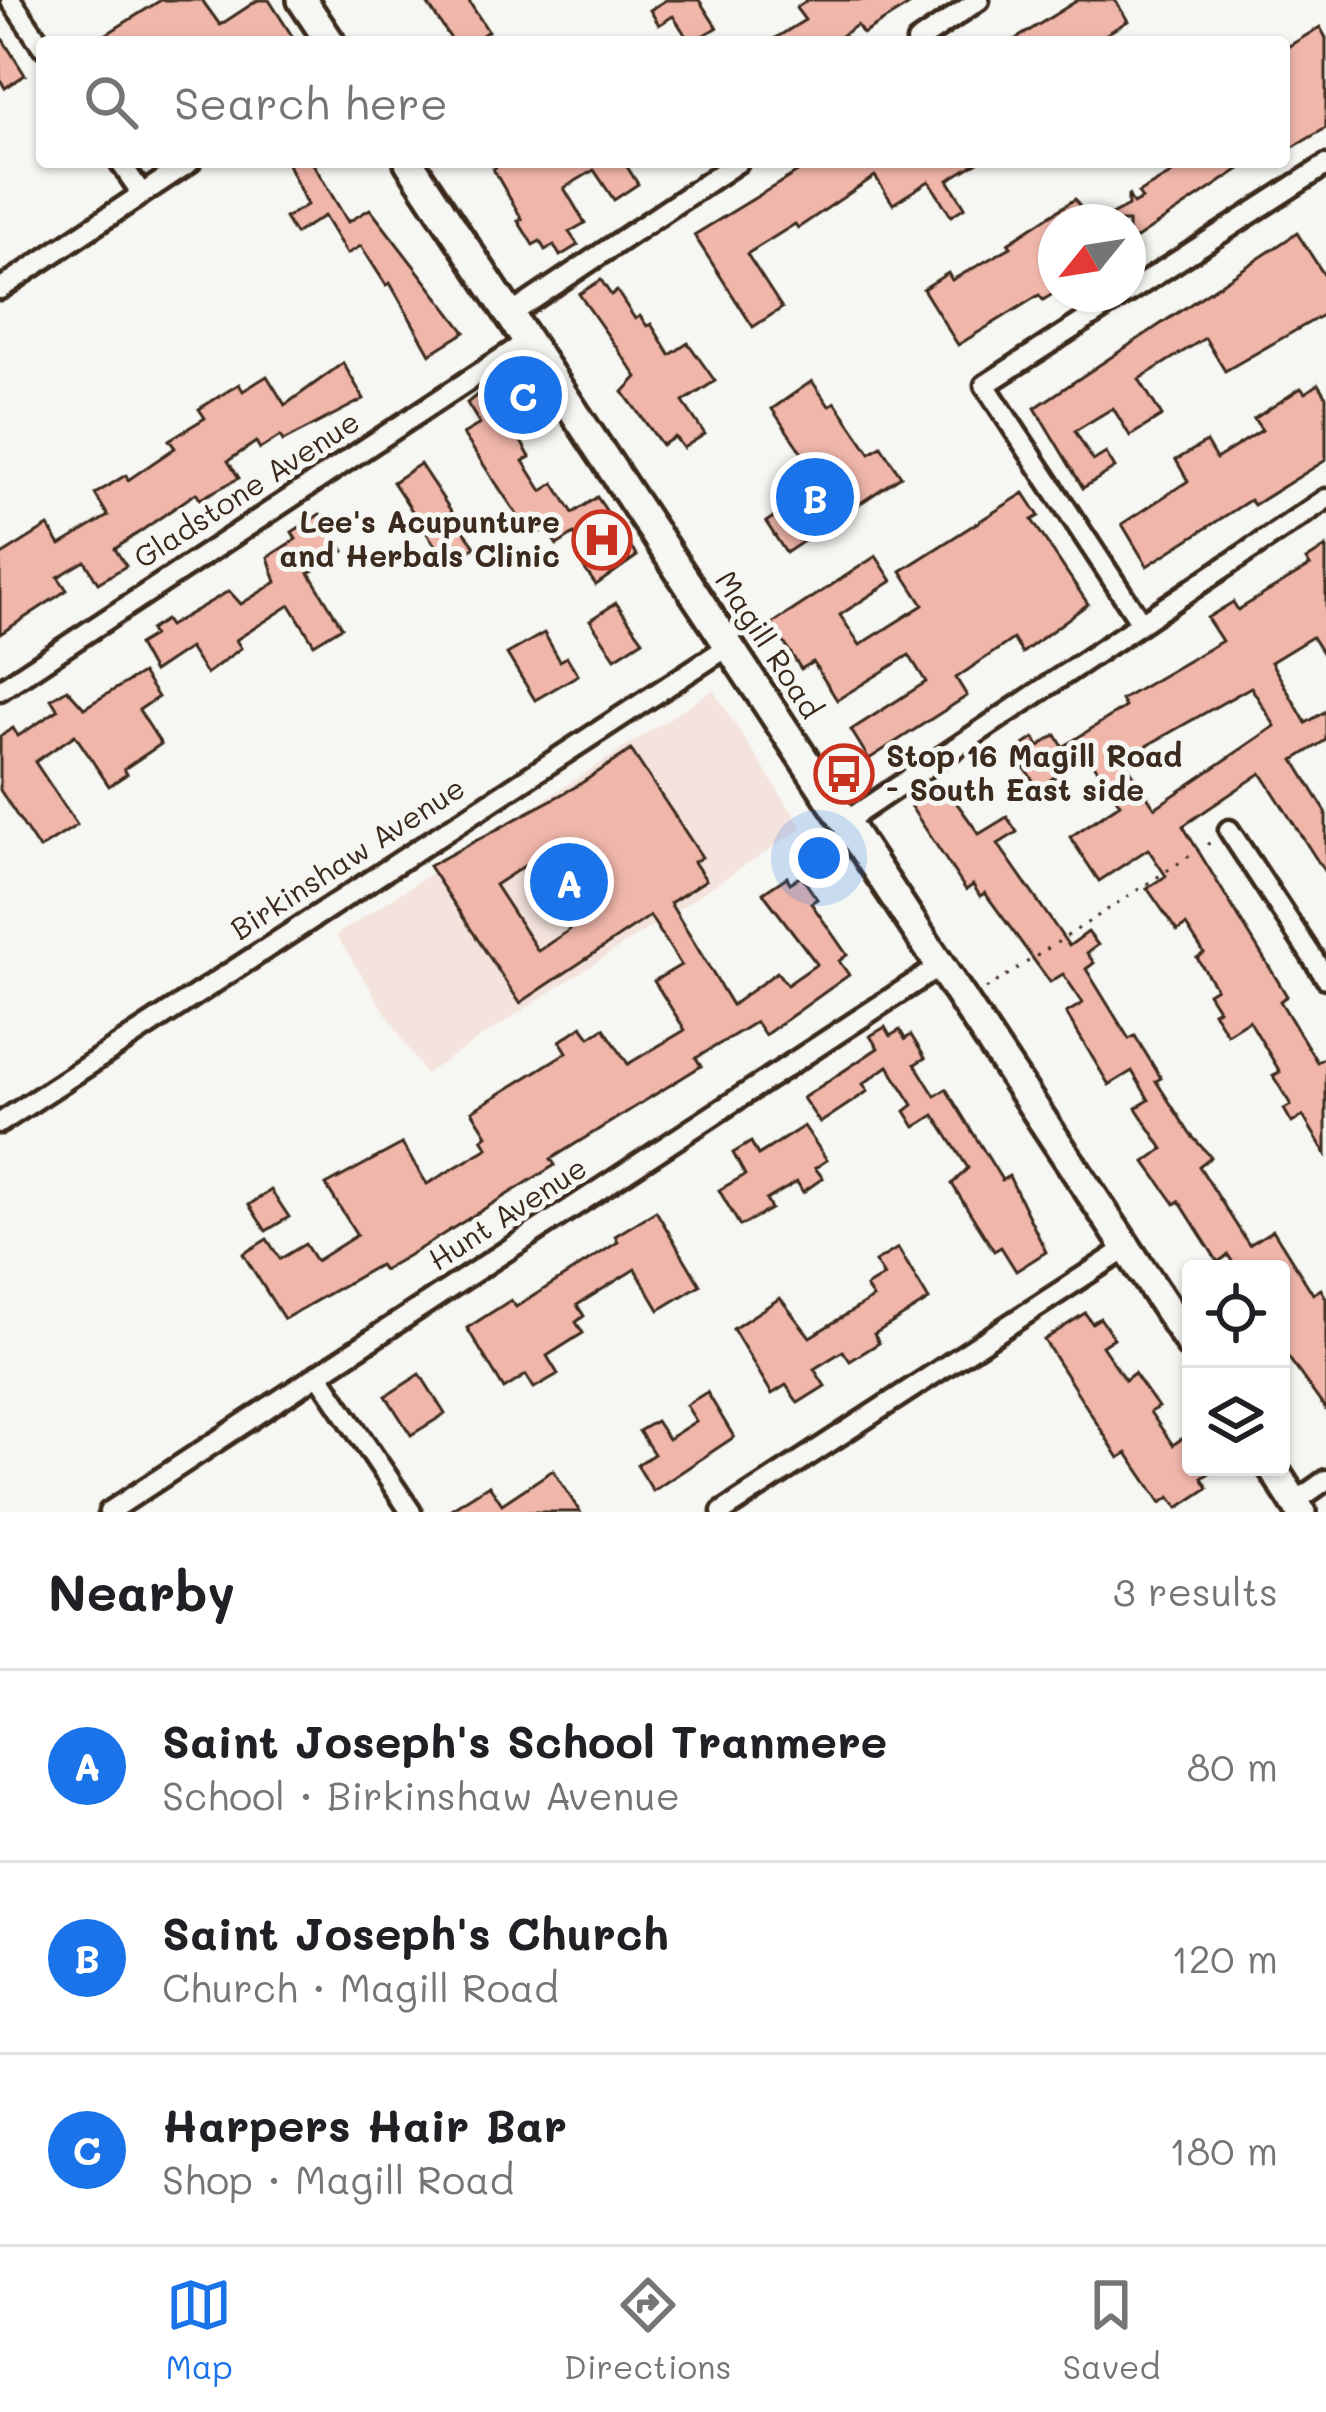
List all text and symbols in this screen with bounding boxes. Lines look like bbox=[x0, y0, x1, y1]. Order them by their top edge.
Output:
search box bbox=[36, 36, 1290, 168]
icon: search bbox=[78, 69, 144, 135]
text: Search here bbox=[174, 73, 448, 131]
north arrow bbox=[1038, 204, 1146, 312]
pin: C bbox=[484, 350, 562, 440]
street label: Gladstone Avenue bbox=[125, 400, 367, 576]
pin: B bbox=[776, 452, 854, 542]
place label: Lee's Acupunture and Herbals Clinic bbox=[280, 501, 560, 575]
hospital icon: Lee's Acupunture and Herbals Clinic bbox=[571, 509, 633, 571]
street label: Magill Road bbox=[707, 562, 832, 725]
place label: Stop 16 Magill Road - South East side bbox=[886, 735, 1182, 809]
bus stop icon: Stop 16 Magill Road - South East side bbox=[813, 743, 875, 805]
street label: Birkinshaw Avenue bbox=[222, 767, 472, 948]
your location bbox=[789, 828, 849, 888]
pin: A bbox=[530, 837, 608, 927]
street label: Hunt Avenue bbox=[420, 1146, 594, 1278]
map controls bbox=[1182, 1260, 1290, 1476]
button: locate bbox=[1182, 1260, 1290, 1368]
button: layers bbox=[1182, 1368, 1290, 1476]
text: Nearby bbox=[48, 1557, 235, 1624]
text: 3 results bbox=[1113, 1565, 1278, 1616]
text: Saint Joseph's School Tranmere bbox=[162, 1711, 887, 1769]
text: A bbox=[73, 1740, 101, 1791]
text: 80 m bbox=[1187, 1740, 1278, 1791]
text: School · Birkinshaw Avenue bbox=[162, 1769, 680, 1820]
text: Saint Joseph's Church bbox=[162, 1903, 669, 1961]
text: B bbox=[74, 1932, 100, 1983]
text: 120 m bbox=[1171, 1932, 1278, 1983]
text: Church · Magill Road bbox=[162, 1961, 559, 2012]
text: Harpers Hair Bar bbox=[162, 2095, 567, 2153]
text: C bbox=[73, 2124, 101, 2175]
text: 180 m bbox=[1169, 2124, 1278, 2175]
text: Shop · Magill Road bbox=[162, 2153, 514, 2204]
tab: Map bbox=[166, 2272, 233, 2387]
tab: Directions bbox=[564, 2272, 731, 2387]
tab: Saved bbox=[1063, 2272, 1160, 2387]

